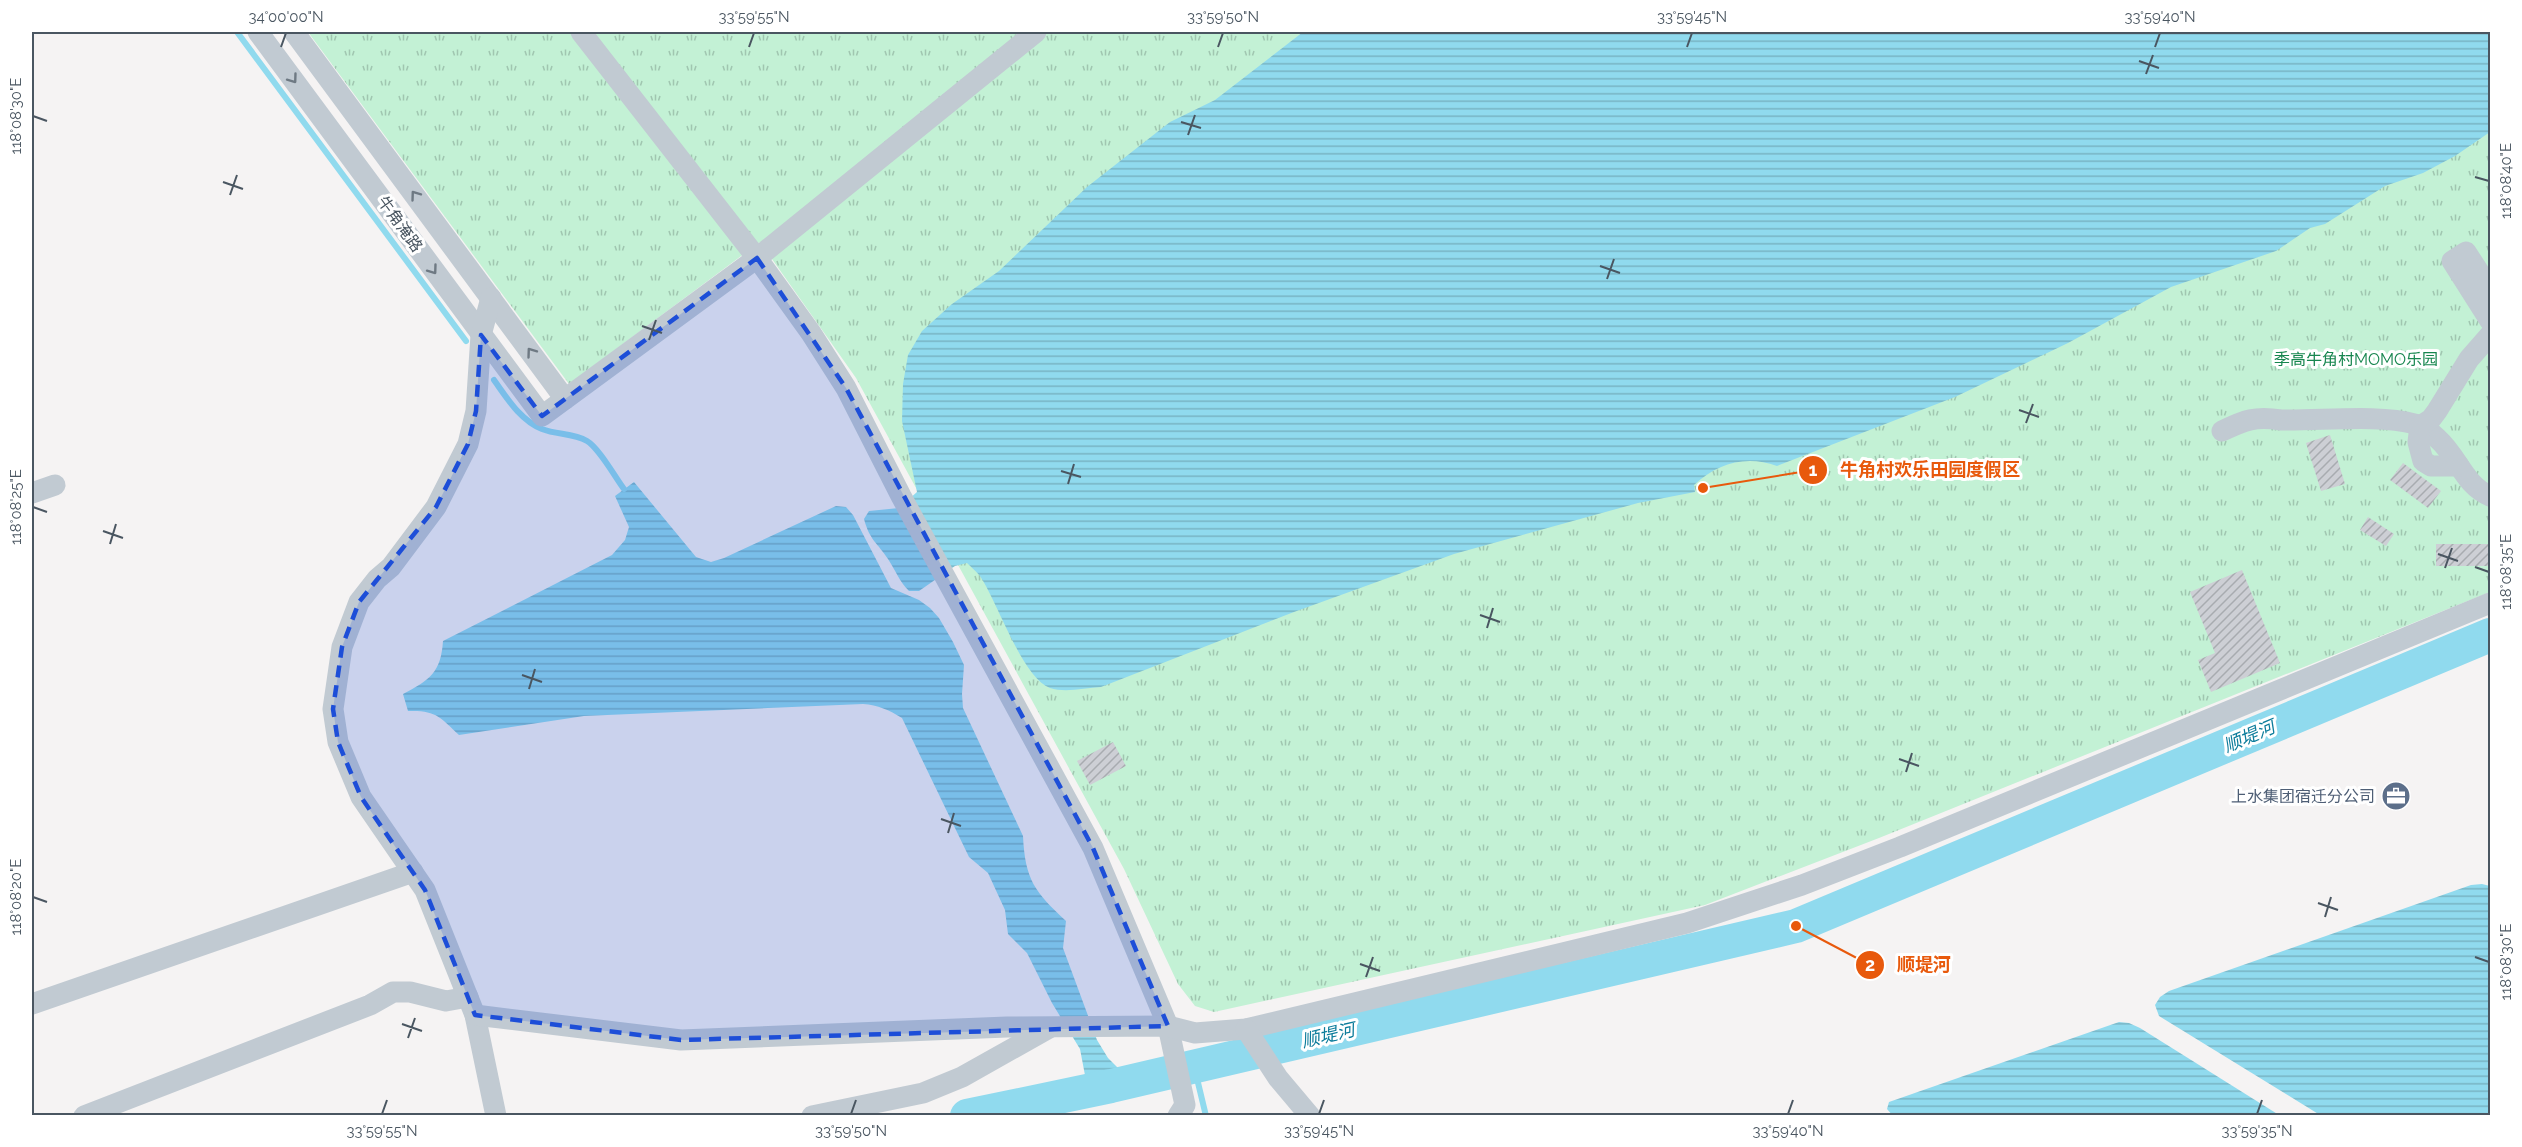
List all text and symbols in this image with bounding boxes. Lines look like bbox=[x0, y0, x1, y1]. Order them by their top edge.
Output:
text: 34°00'00"N bbox=[248, 8, 324, 26]
text: 33°59'55"N bbox=[718, 8, 790, 26]
text: 33°59'50"N bbox=[1187, 8, 1259, 26]
text: 33°59'45"N bbox=[1657, 8, 1727, 26]
text: 33°59'40"N bbox=[2124, 8, 2196, 26]
one-way arrow bbox=[286, 72, 297, 83]
text: 118°08'30"E bbox=[7, 77, 25, 155]
text: 118°08'40"E bbox=[2497, 143, 2515, 219]
one-way arrow bbox=[411, 191, 422, 202]
street label: 牛角淹路 bbox=[374, 193, 426, 255]
one-way arrow bbox=[426, 263, 437, 274]
one-way arrow bbox=[527, 348, 538, 359]
park label: 季高牛角村MOMO乐园 bbox=[2274, 350, 2438, 369]
callout: 牛角村欢乐田园度假区 bbox=[1798, 452, 2032, 488]
text: 1 bbox=[1809, 459, 1818, 480]
text: 牛角村欢乐田园度假区 bbox=[1840, 459, 2020, 480]
text: 118°08'25"E bbox=[7, 469, 25, 545]
text: 118°08'35"E bbox=[2497, 534, 2515, 610]
water label: 顺堤河 bbox=[2220, 715, 2281, 756]
office icon: 上水集团宿迁分公司 bbox=[2380, 780, 2412, 812]
place label: 上水集团宿迁分公司 bbox=[2231, 787, 2375, 806]
text: 118°08'20"E bbox=[7, 859, 25, 935]
text: 118°08'30"E bbox=[2497, 923, 2515, 1001]
callout: 顺堤河 bbox=[1855, 947, 1963, 983]
text: 2 bbox=[1865, 954, 1875, 975]
text: 顺堤河 bbox=[1897, 954, 1951, 975]
water label: 顺堤河 bbox=[1299, 1018, 1360, 1051]
text: 33°59'55"N bbox=[346, 1122, 418, 1140]
text: 33°59'50"N bbox=[815, 1122, 887, 1140]
text: 33°59'45"N bbox=[1284, 1122, 1354, 1140]
text: 33°59'40"N bbox=[1752, 1122, 1824, 1140]
text: 33°59'35"N bbox=[2221, 1122, 2293, 1140]

